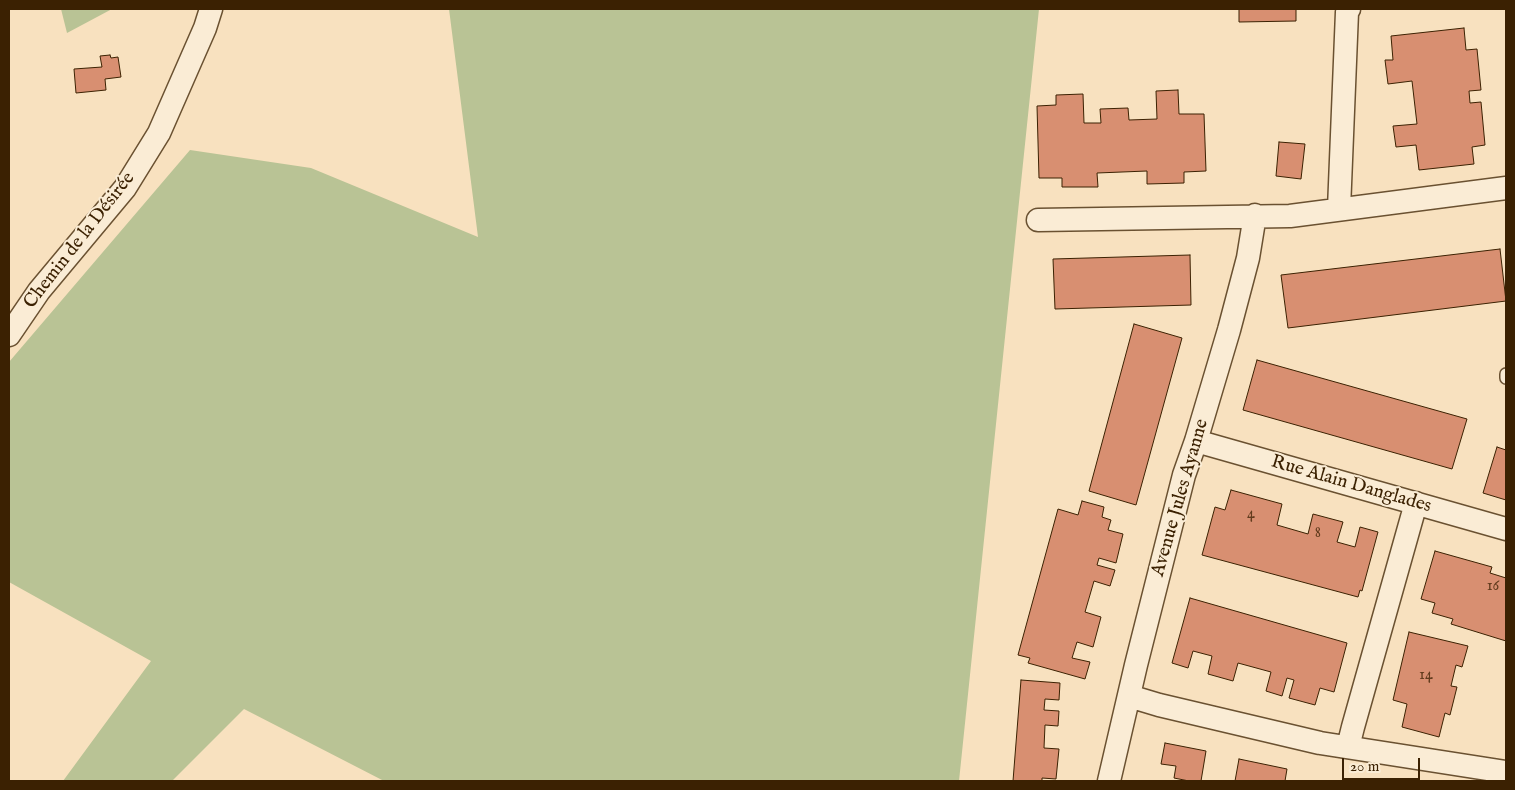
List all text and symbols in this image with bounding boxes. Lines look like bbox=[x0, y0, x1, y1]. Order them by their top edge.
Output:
street label: Chemin de la Désirée bbox=[20, 168, 140, 314]
street label: Avenue Jules Ayanne bbox=[1148, 417, 1214, 579]
street label: Rue Alain Danglades bbox=[1268, 451, 1434, 519]
house number: 4 bbox=[1247, 505, 1255, 525]
house number: 8 bbox=[1315, 524, 1321, 544]
house number: 16 bbox=[1487, 577, 1499, 597]
house number: 14 bbox=[1419, 666, 1433, 686]
scale bar bbox=[1345, 748, 1422, 780]
text: 20 m bbox=[1350, 757, 1379, 776]

